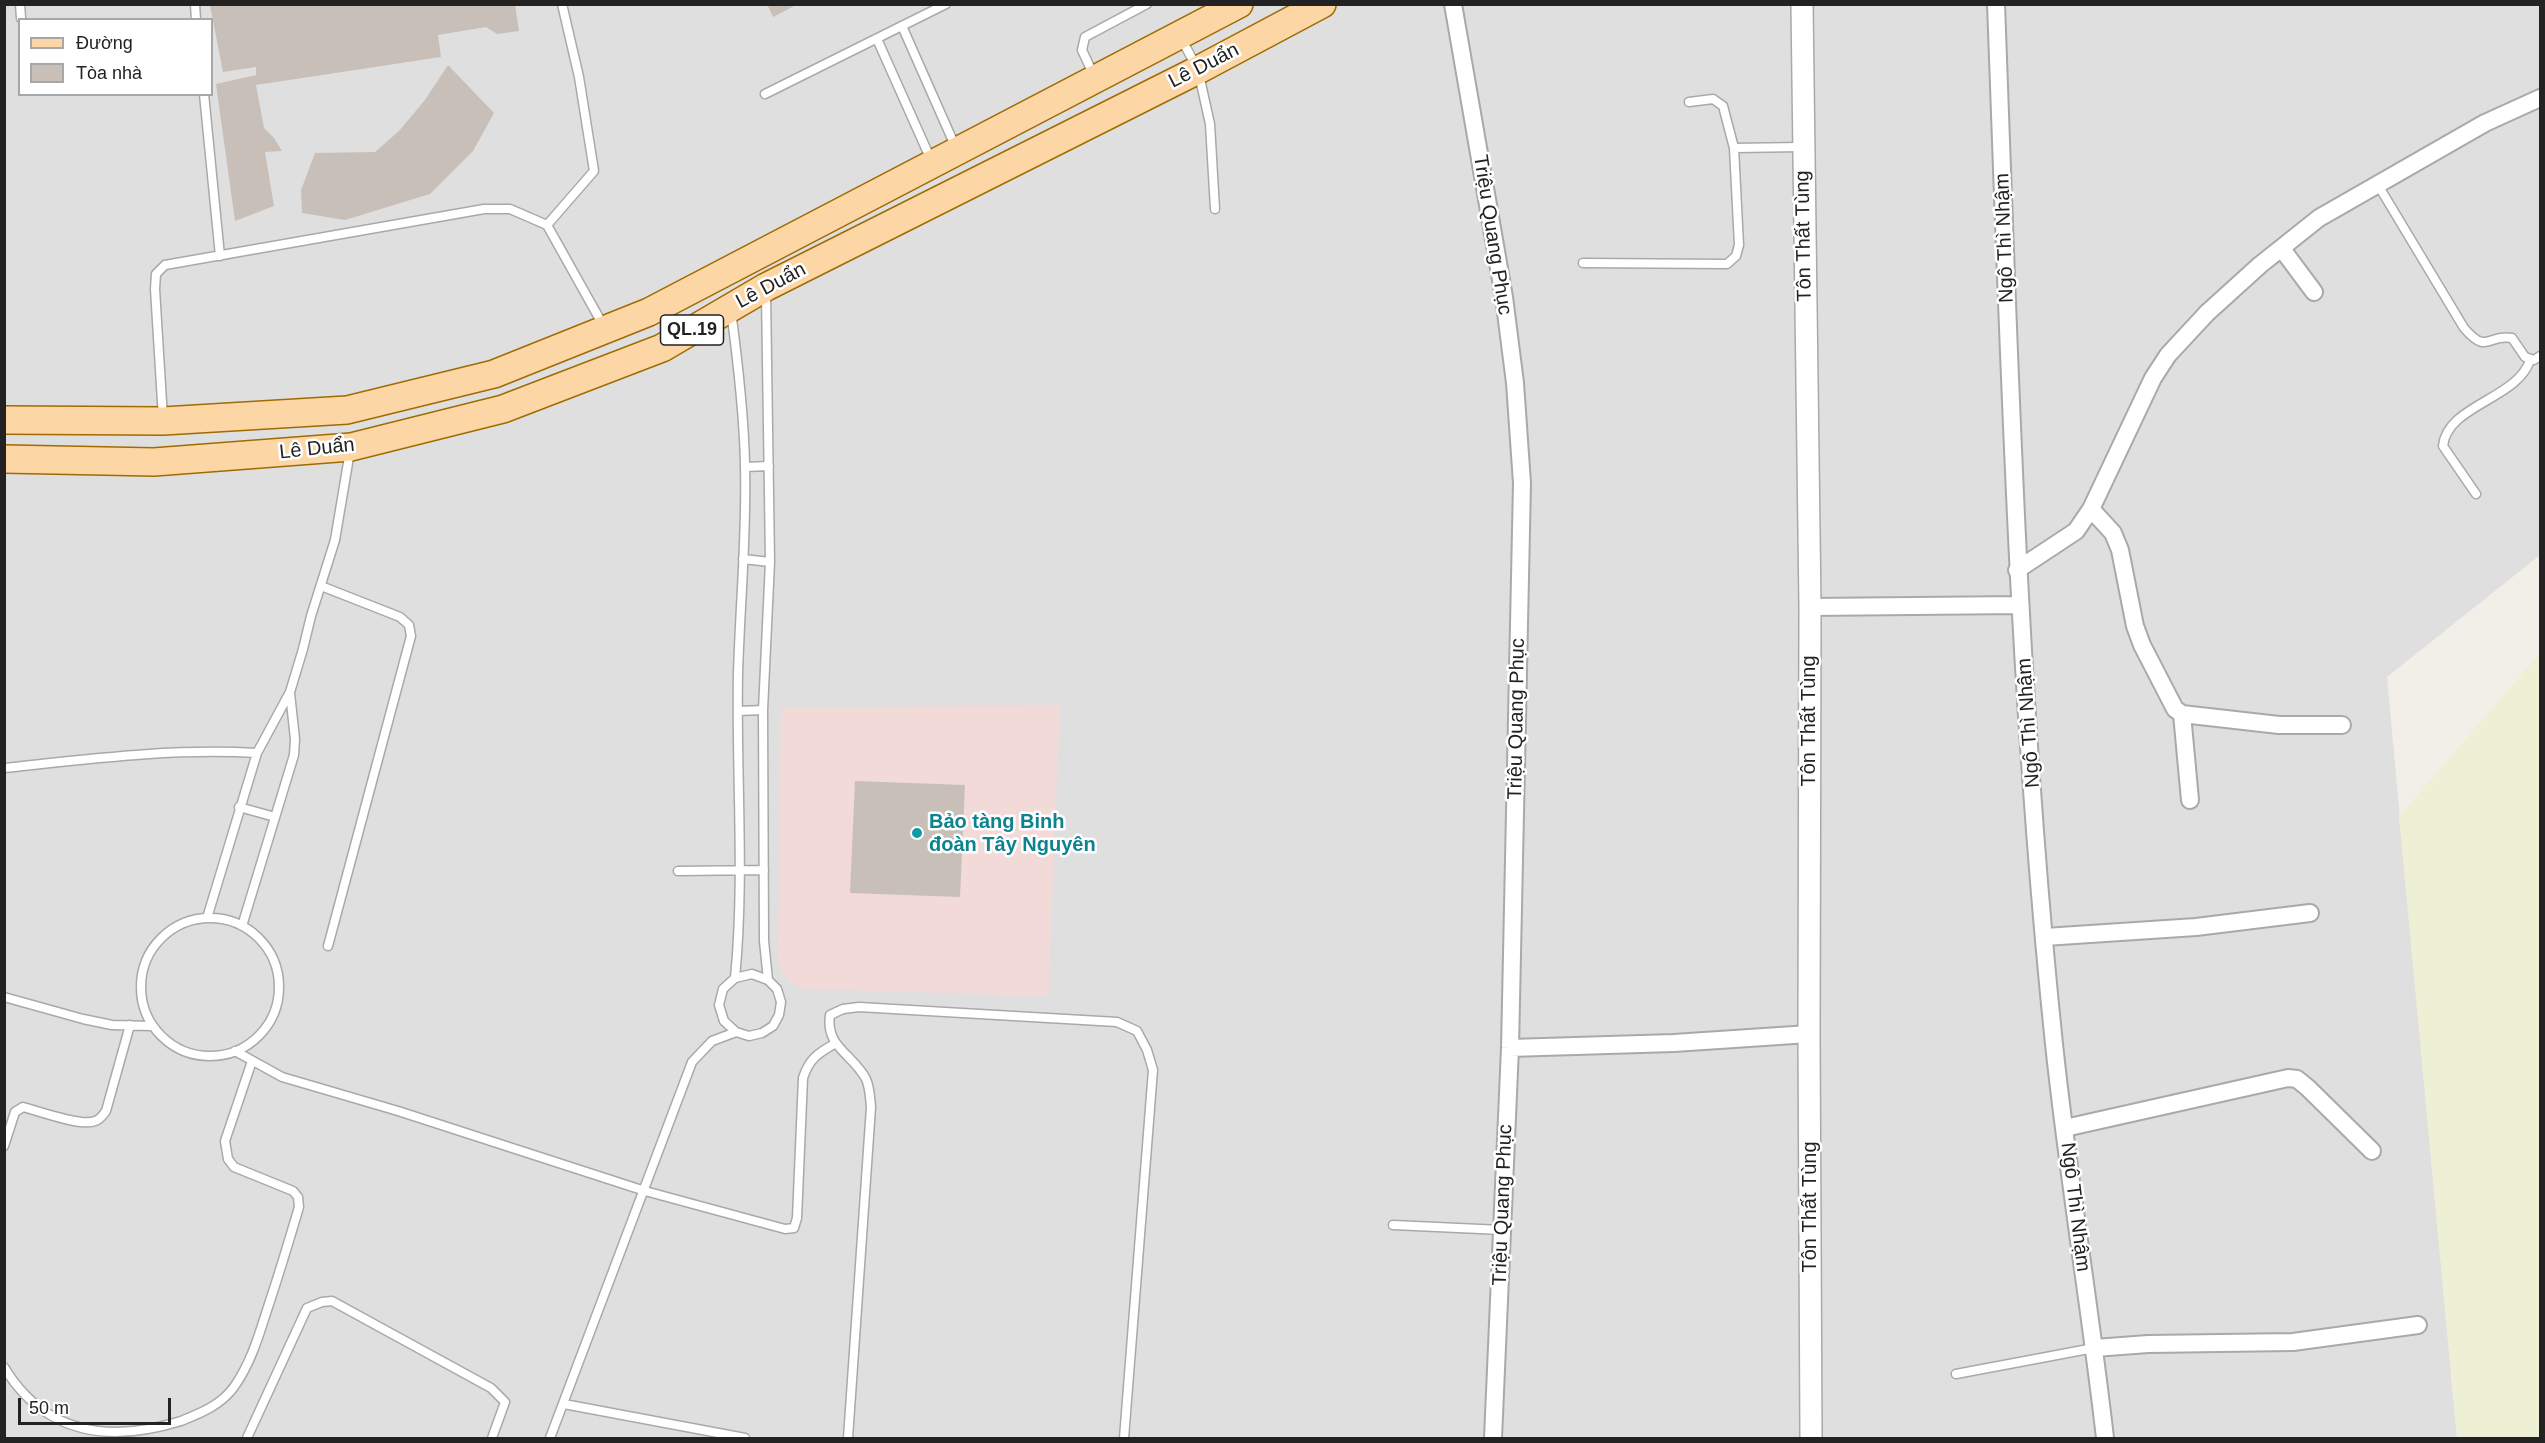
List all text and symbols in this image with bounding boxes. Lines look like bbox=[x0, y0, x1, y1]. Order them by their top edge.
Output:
legend bbox=[18, 18, 213, 96]
text: Đường bbox=[76, 33, 133, 53]
street label: Lê Duẩn bbox=[1165, 38, 1243, 94]
text: Tòa nhà bbox=[76, 63, 142, 83]
street label: Triệu Quang Phục bbox=[1468, 153, 1516, 317]
street label: Tôn Thất Tùng bbox=[1791, 170, 1817, 302]
street label: Ngô Thì Nhậm bbox=[1991, 173, 2019, 303]
street label: Lê Duẩn bbox=[732, 258, 810, 314]
road number: QL.19 bbox=[660, 315, 724, 345]
street label: Lê Duẩn bbox=[278, 433, 356, 465]
street label: Triệu Quang Phục bbox=[1504, 638, 1530, 800]
street label: Tôn Thất Tùng bbox=[1797, 655, 1821, 787]
street label: Ngô Thì Nhậm bbox=[2012, 657, 2046, 789]
place label: Bảo tàng Binh đoàn Tây Nguyên bbox=[929, 810, 1096, 857]
marker: Bảo tàng Binh đoàn Tây Nguyên bbox=[910, 826, 924, 840]
street label: Triệu Quang Phục bbox=[1488, 1124, 1518, 1286]
street label: Tôn Thất Tùng bbox=[1798, 1141, 1822, 1273]
street label: Ngô Thì Nhậm bbox=[2055, 1141, 2095, 1273]
scale bar bbox=[21, 1386, 174, 1424]
text: 50 m bbox=[29, 1398, 69, 1418]

